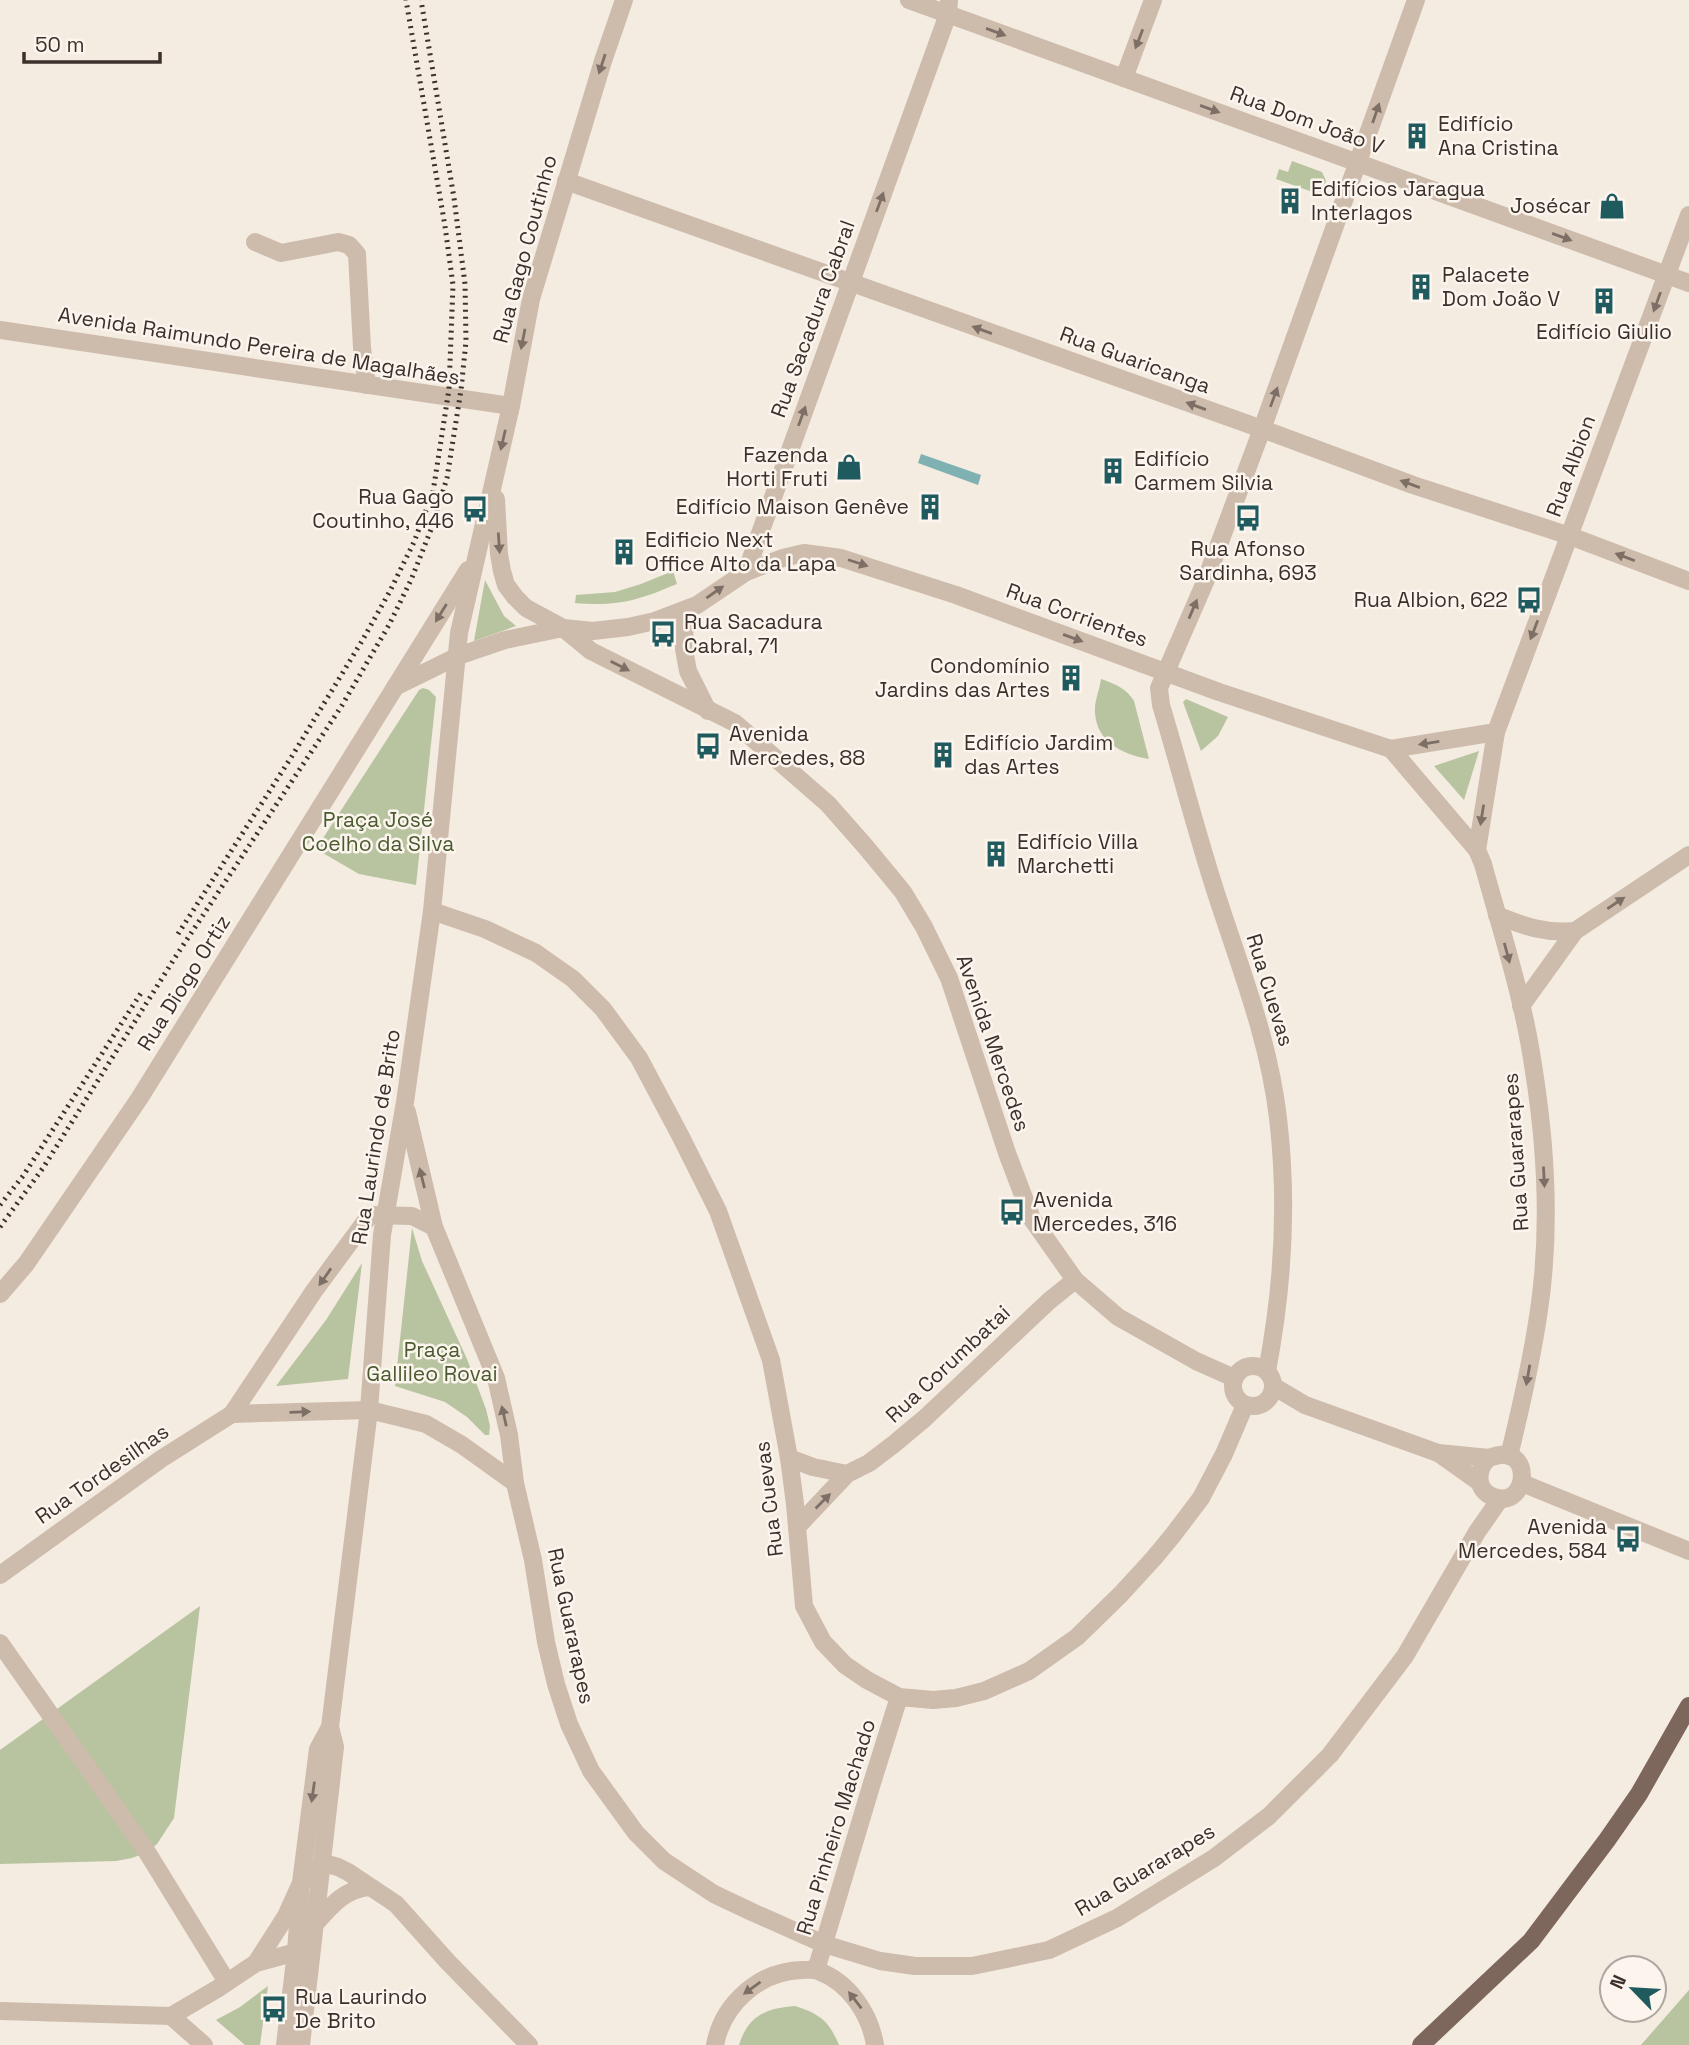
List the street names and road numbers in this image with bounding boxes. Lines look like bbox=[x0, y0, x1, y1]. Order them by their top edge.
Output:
street label: Rua Dom João V bbox=[1227, 79, 1388, 160]
street label: Rua Gago Coutinho bbox=[486, 152, 563, 346]
street label: Rua Sacadura Cabral bbox=[764, 217, 861, 421]
street label: Avenida Raimundo Pereira de Magalhães bbox=[56, 300, 462, 391]
street label: Rua Guaricanga bbox=[1056, 320, 1214, 399]
street label: Rua Albion bbox=[1540, 411, 1601, 520]
street label: Rua Corrientes bbox=[1003, 576, 1152, 653]
street label: Rua Diogo Ortiz bbox=[131, 910, 236, 1056]
street label: Rua Cuevas bbox=[1241, 930, 1300, 1049]
street label: Avenida Mercedes bbox=[951, 951, 1036, 1135]
street label: Rua Laurindo de Brito bbox=[345, 1027, 406, 1247]
street label: Rua Guararapes bbox=[1497, 1072, 1535, 1232]
street label: Rua Corumbatai bbox=[880, 1299, 1016, 1428]
street label: Rua Tordesilhas bbox=[30, 1417, 174, 1530]
street label: Rua Cuevas bbox=[748, 1440, 789, 1558]
street label: Rua Guararapes bbox=[542, 1545, 601, 1706]
street label: Rua Pinheiro Machado bbox=[790, 1716, 881, 1938]
street label: Rua Guararapes bbox=[1070, 1817, 1220, 1922]

